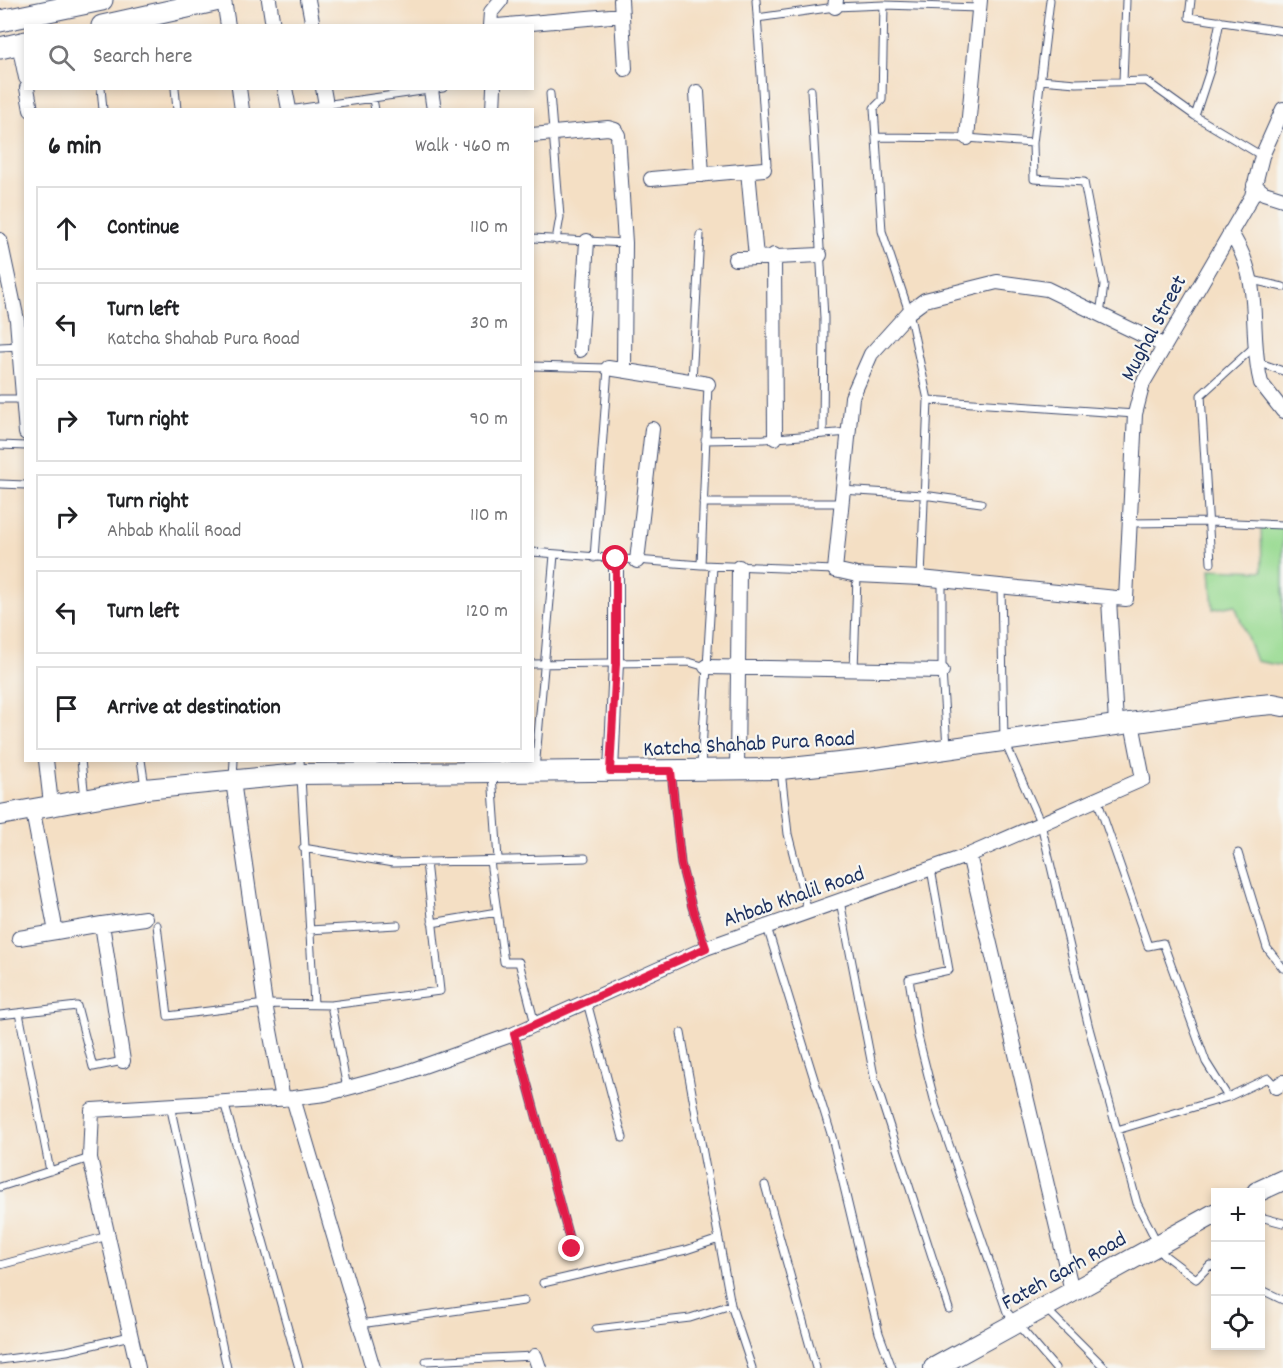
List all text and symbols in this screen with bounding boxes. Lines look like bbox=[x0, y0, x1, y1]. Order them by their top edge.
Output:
search box bbox=[24, 24, 534, 90]
icon: search bbox=[45, 41, 78, 74]
text: Search here bbox=[93, 42, 192, 73]
text: 6 min bbox=[48, 129, 101, 166]
text: Walk · 460 m bbox=[415, 133, 510, 161]
icon: ahead bbox=[50, 212, 83, 245]
text: Continue bbox=[107, 213, 179, 244]
text: 110 m bbox=[470, 214, 508, 242]
street label: Mughal Street bbox=[1114, 270, 1196, 387]
text: Turn left bbox=[107, 295, 179, 326]
icon: left bbox=[50, 308, 83, 341]
text: 30 m bbox=[470, 310, 508, 338]
text: Katcha Shahab Pura Road bbox=[107, 326, 300, 354]
icon: right bbox=[50, 404, 83, 437]
text: Turn right bbox=[107, 405, 189, 436]
text: 90 m bbox=[470, 406, 508, 434]
text: Turn right bbox=[107, 487, 189, 518]
icon: right bbox=[50, 500, 83, 533]
text: 110 m bbox=[470, 502, 508, 530]
text: Ahbab Khalil Road bbox=[107, 518, 241, 546]
route start bbox=[602, 545, 628, 571]
icon: left bbox=[50, 596, 83, 629]
text: Turn left bbox=[107, 597, 179, 628]
text: 120 m bbox=[466, 598, 508, 626]
icon: arrive bbox=[50, 692, 83, 725]
text: Arrive at destination bbox=[107, 693, 281, 724]
street label: Katcha Shahab Pura Road bbox=[642, 724, 856, 767]
street label: Ahbab Khalil Road bbox=[719, 860, 869, 937]
map controls bbox=[1211, 1188, 1265, 1350]
button: + bbox=[1211, 1188, 1265, 1242]
street label: Fateh Garh Road bbox=[996, 1225, 1133, 1319]
route end bbox=[558, 1235, 584, 1261]
button: − bbox=[1211, 1242, 1265, 1296]
button: locate bbox=[1211, 1296, 1265, 1350]

